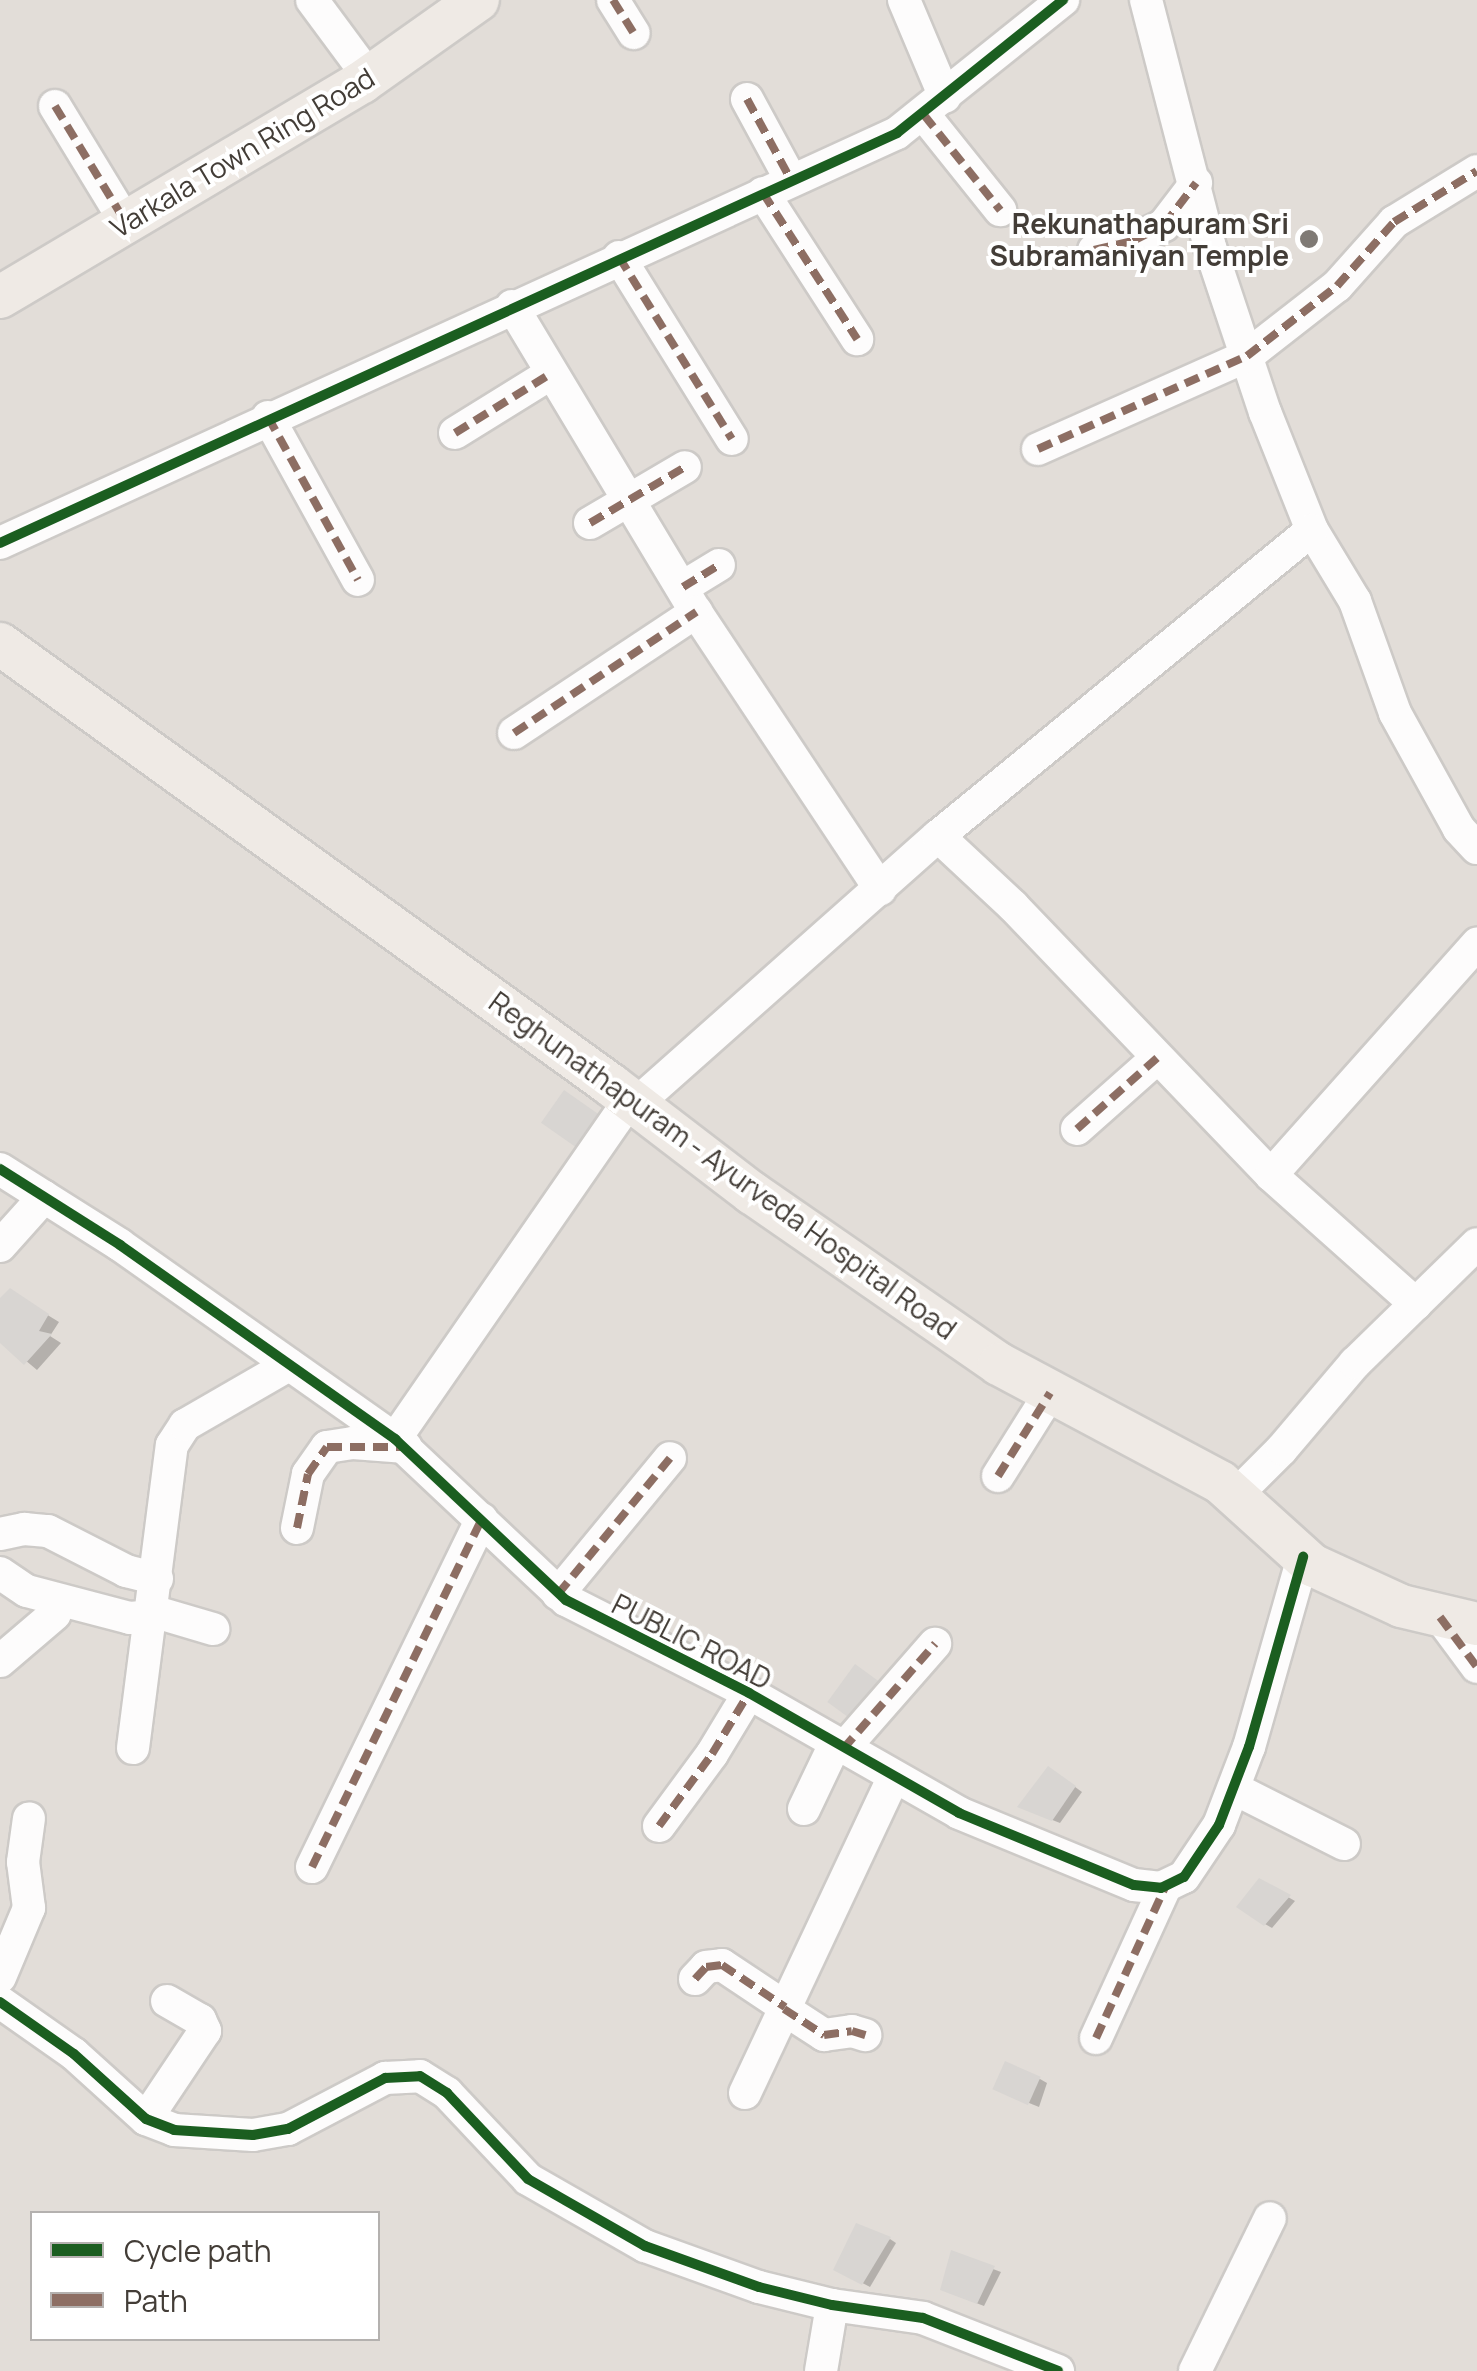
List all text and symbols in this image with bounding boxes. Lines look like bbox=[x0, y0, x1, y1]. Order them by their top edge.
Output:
street label: Varkala Town Ring Road bbox=[104, 60, 380, 244]
place label: Rekunathapuram Sri Subramaniyan Temple bbox=[990, 206, 1289, 272]
marker: Rekunathapuram Sri Subramaniyan Temple bbox=[1298, 228, 1320, 250]
street label: Reghunathapuram - Ayurveda Hospital Road bbox=[483, 984, 963, 1346]
street label: PUBLIC ROAD bbox=[607, 1587, 777, 1695]
legend bbox=[30, 2211, 380, 2341]
text: Cycle path bbox=[124, 2230, 272, 2271]
text: Path bbox=[124, 2280, 188, 2321]

